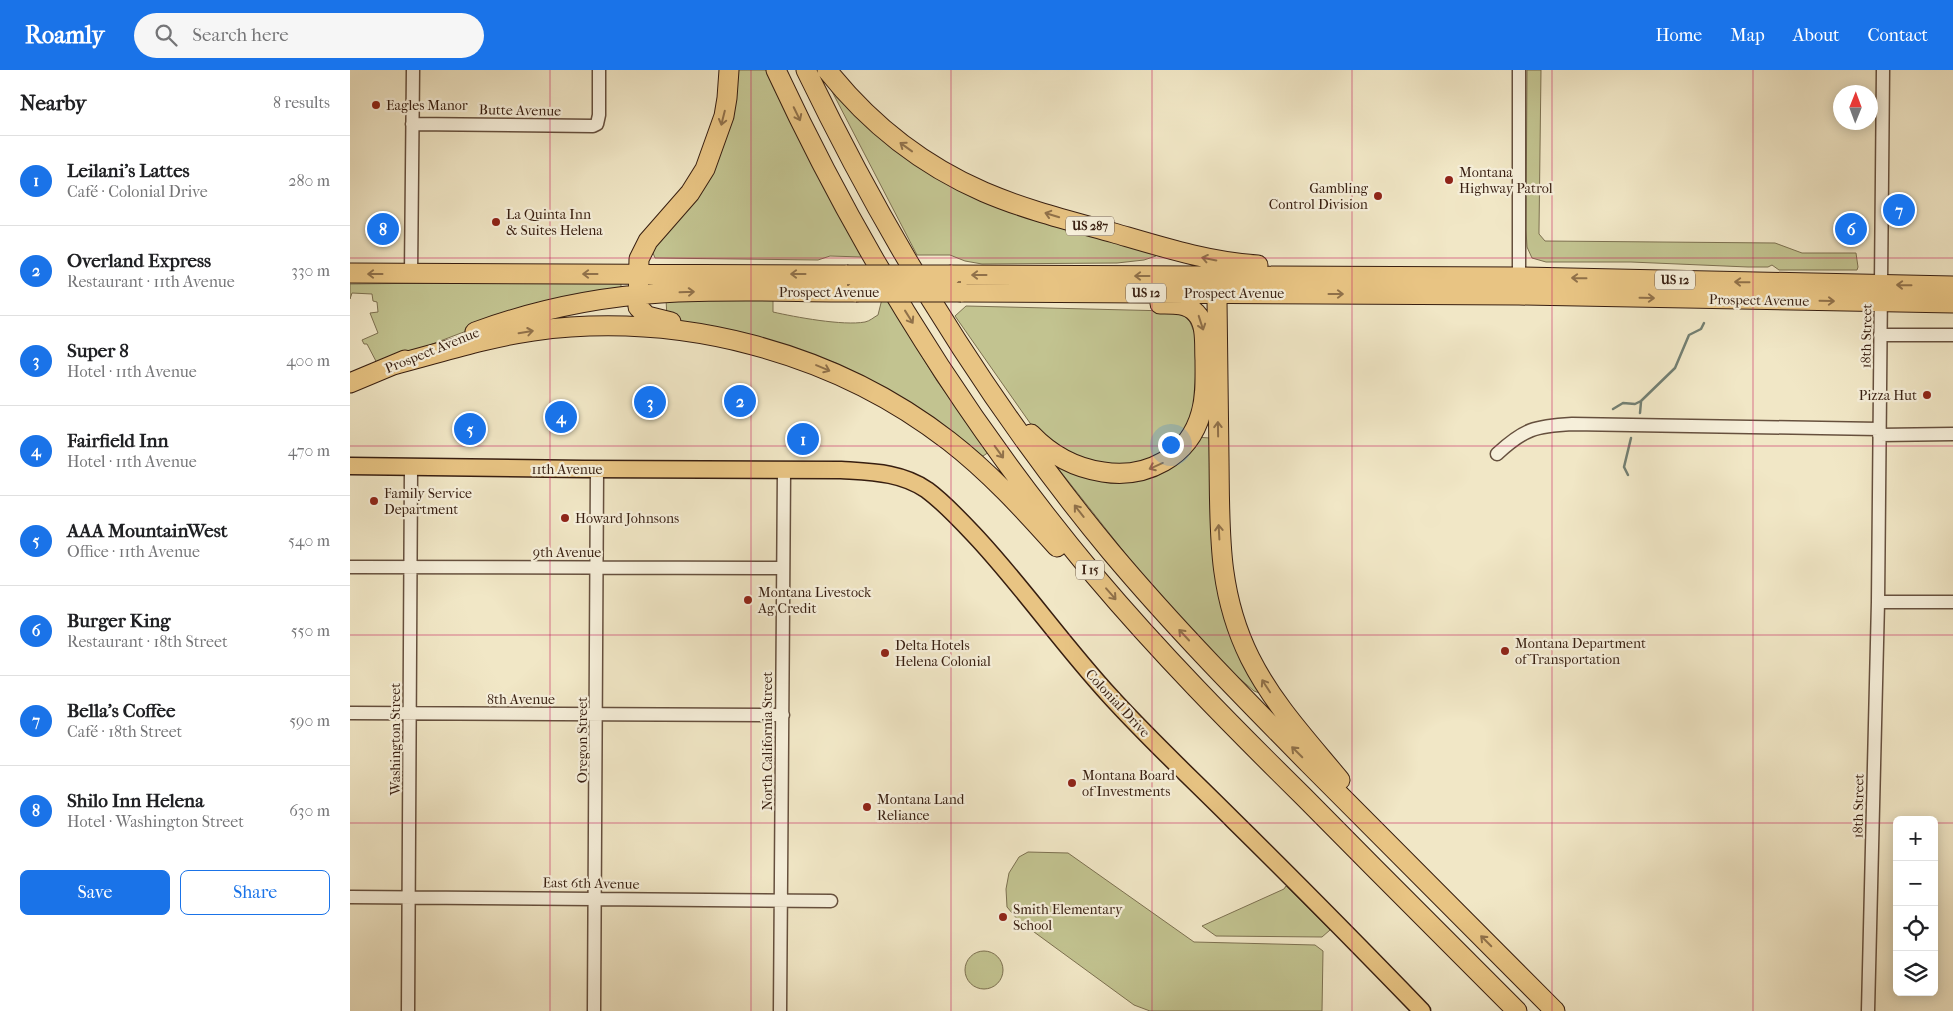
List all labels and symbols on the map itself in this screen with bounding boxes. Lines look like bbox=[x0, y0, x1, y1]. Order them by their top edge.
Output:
north arrow bbox=[1833, 85, 1878, 130]
place label: Eagles Manor bbox=[386, 97, 468, 114]
marker: Eagles Manor bbox=[370, 99, 382, 111]
street label: Butte Avenue bbox=[479, 101, 561, 120]
one-way arrow bbox=[792, 106, 802, 121]
one-way arrow bbox=[718, 110, 727, 126]
one-way arrow bbox=[899, 142, 913, 152]
place label: Montana Highway Patrol bbox=[1459, 164, 1553, 197]
marker: Montana Highway Patrol bbox=[1443, 174, 1455, 186]
place label: Gambling Control Division bbox=[1269, 180, 1369, 213]
marker: Gambling Control Division bbox=[1372, 190, 1384, 202]
pin: 7 bbox=[1883, 191, 1915, 229]
place label: La Quinta Inn & Suites Helena bbox=[506, 206, 603, 239]
pin: 8 bbox=[367, 210, 399, 248]
one-way arrow bbox=[1045, 210, 1061, 220]
pin: 6 bbox=[1835, 210, 1867, 248]
marker: La Quinta Inn & Suites Helena bbox=[490, 216, 502, 228]
road number: US 287 bbox=[1066, 216, 1114, 236]
one-way arrow bbox=[1201, 254, 1217, 263]
one-way arrow bbox=[367, 269, 384, 279]
one-way arrow bbox=[582, 269, 598, 279]
one-way arrow bbox=[790, 270, 806, 279]
one-way arrow bbox=[972, 270, 988, 280]
road number: US 12 bbox=[1655, 270, 1695, 290]
one-way arrow bbox=[1134, 271, 1150, 281]
one-way arrow bbox=[1572, 273, 1588, 283]
one-way arrow bbox=[1734, 277, 1750, 286]
one-way arrow bbox=[1897, 280, 1913, 290]
street label: Prospect Avenue bbox=[779, 284, 879, 301]
road number: US 12 bbox=[1126, 284, 1166, 302]
street label: Prospect Avenue bbox=[1184, 285, 1284, 302]
one-way arrow bbox=[678, 287, 695, 297]
one-way arrow bbox=[1328, 289, 1344, 299]
street label: Prospect Avenue bbox=[1709, 291, 1809, 310]
one-way arrow bbox=[1638, 293, 1655, 303]
one-way arrow bbox=[1818, 296, 1835, 306]
street label: 18th Street bbox=[1857, 303, 1876, 369]
one-way arrow bbox=[904, 310, 914, 324]
one-way arrow bbox=[1196, 315, 1206, 331]
street label: Prospect Avenue bbox=[382, 324, 482, 377]
one-way arrow bbox=[517, 327, 533, 337]
one-way arrow bbox=[815, 363, 830, 373]
pin: 2 bbox=[724, 382, 756, 420]
pin: 3 bbox=[634, 383, 666, 421]
place label: Pizza Hut bbox=[1859, 387, 1917, 404]
marker: Pizza Hut bbox=[1921, 389, 1933, 401]
pin: 4 bbox=[545, 398, 577, 436]
pin: 5 bbox=[454, 410, 486, 448]
pin: 1 bbox=[787, 420, 819, 458]
one-way arrow bbox=[1214, 421, 1223, 437]
your location bbox=[1158, 432, 1184, 458]
one-way arrow bbox=[994, 445, 1005, 458]
street label: 11th Avenue bbox=[531, 461, 603, 478]
one-way arrow bbox=[1149, 461, 1164, 471]
place label: Family Service Department bbox=[384, 485, 472, 518]
marker: Family Service Department bbox=[368, 495, 380, 507]
one-way arrow bbox=[1073, 505, 1084, 518]
place label: Howard Johnsons bbox=[575, 510, 679, 527]
marker: Howard Johnsons bbox=[559, 512, 571, 524]
one-way arrow bbox=[1214, 524, 1224, 540]
street label: 9th Avenue bbox=[533, 544, 601, 561]
road number: I 15 bbox=[1076, 560, 1104, 580]
place label: Montana Livestock Ag Credit bbox=[757, 584, 872, 617]
one-way arrow bbox=[1105, 587, 1116, 600]
marker: Montana Livestock Ag Credit bbox=[742, 594, 754, 606]
one-way arrow bbox=[1178, 628, 1190, 641]
place label: Montana Department of Transportation bbox=[1515, 635, 1646, 668]
place label: Delta Hotels Helena Colonial bbox=[895, 637, 991, 670]
marker: Montana Department of Transportation bbox=[1499, 645, 1511, 657]
marker: Delta Hotels Helena Colonial bbox=[879, 647, 891, 659]
street label: Colonial Drive bbox=[1082, 666, 1154, 741]
street label: North California Street bbox=[759, 671, 776, 811]
one-way arrow bbox=[1261, 679, 1271, 693]
street label: Washington Street bbox=[387, 683, 404, 796]
street label: 8th Avenue bbox=[487, 691, 555, 708]
street label: Oregon Street bbox=[574, 697, 591, 783]
one-way arrow bbox=[1291, 746, 1303, 758]
place label: Montana Board of Investments bbox=[1082, 767, 1175, 800]
street label: 18th Street bbox=[1849, 773, 1868, 839]
marker: Montana Board of Investments bbox=[1066, 777, 1078, 789]
place label: Montana Land Reliance bbox=[877, 791, 965, 824]
marker: Montana Land Reliance bbox=[861, 801, 873, 813]
street label: East 6th Avenue bbox=[542, 874, 640, 893]
place label: Smith Elementary School bbox=[1013, 901, 1123, 934]
marker: Smith Elementary School bbox=[997, 911, 1009, 923]
one-way arrow bbox=[1480, 935, 1492, 947]

